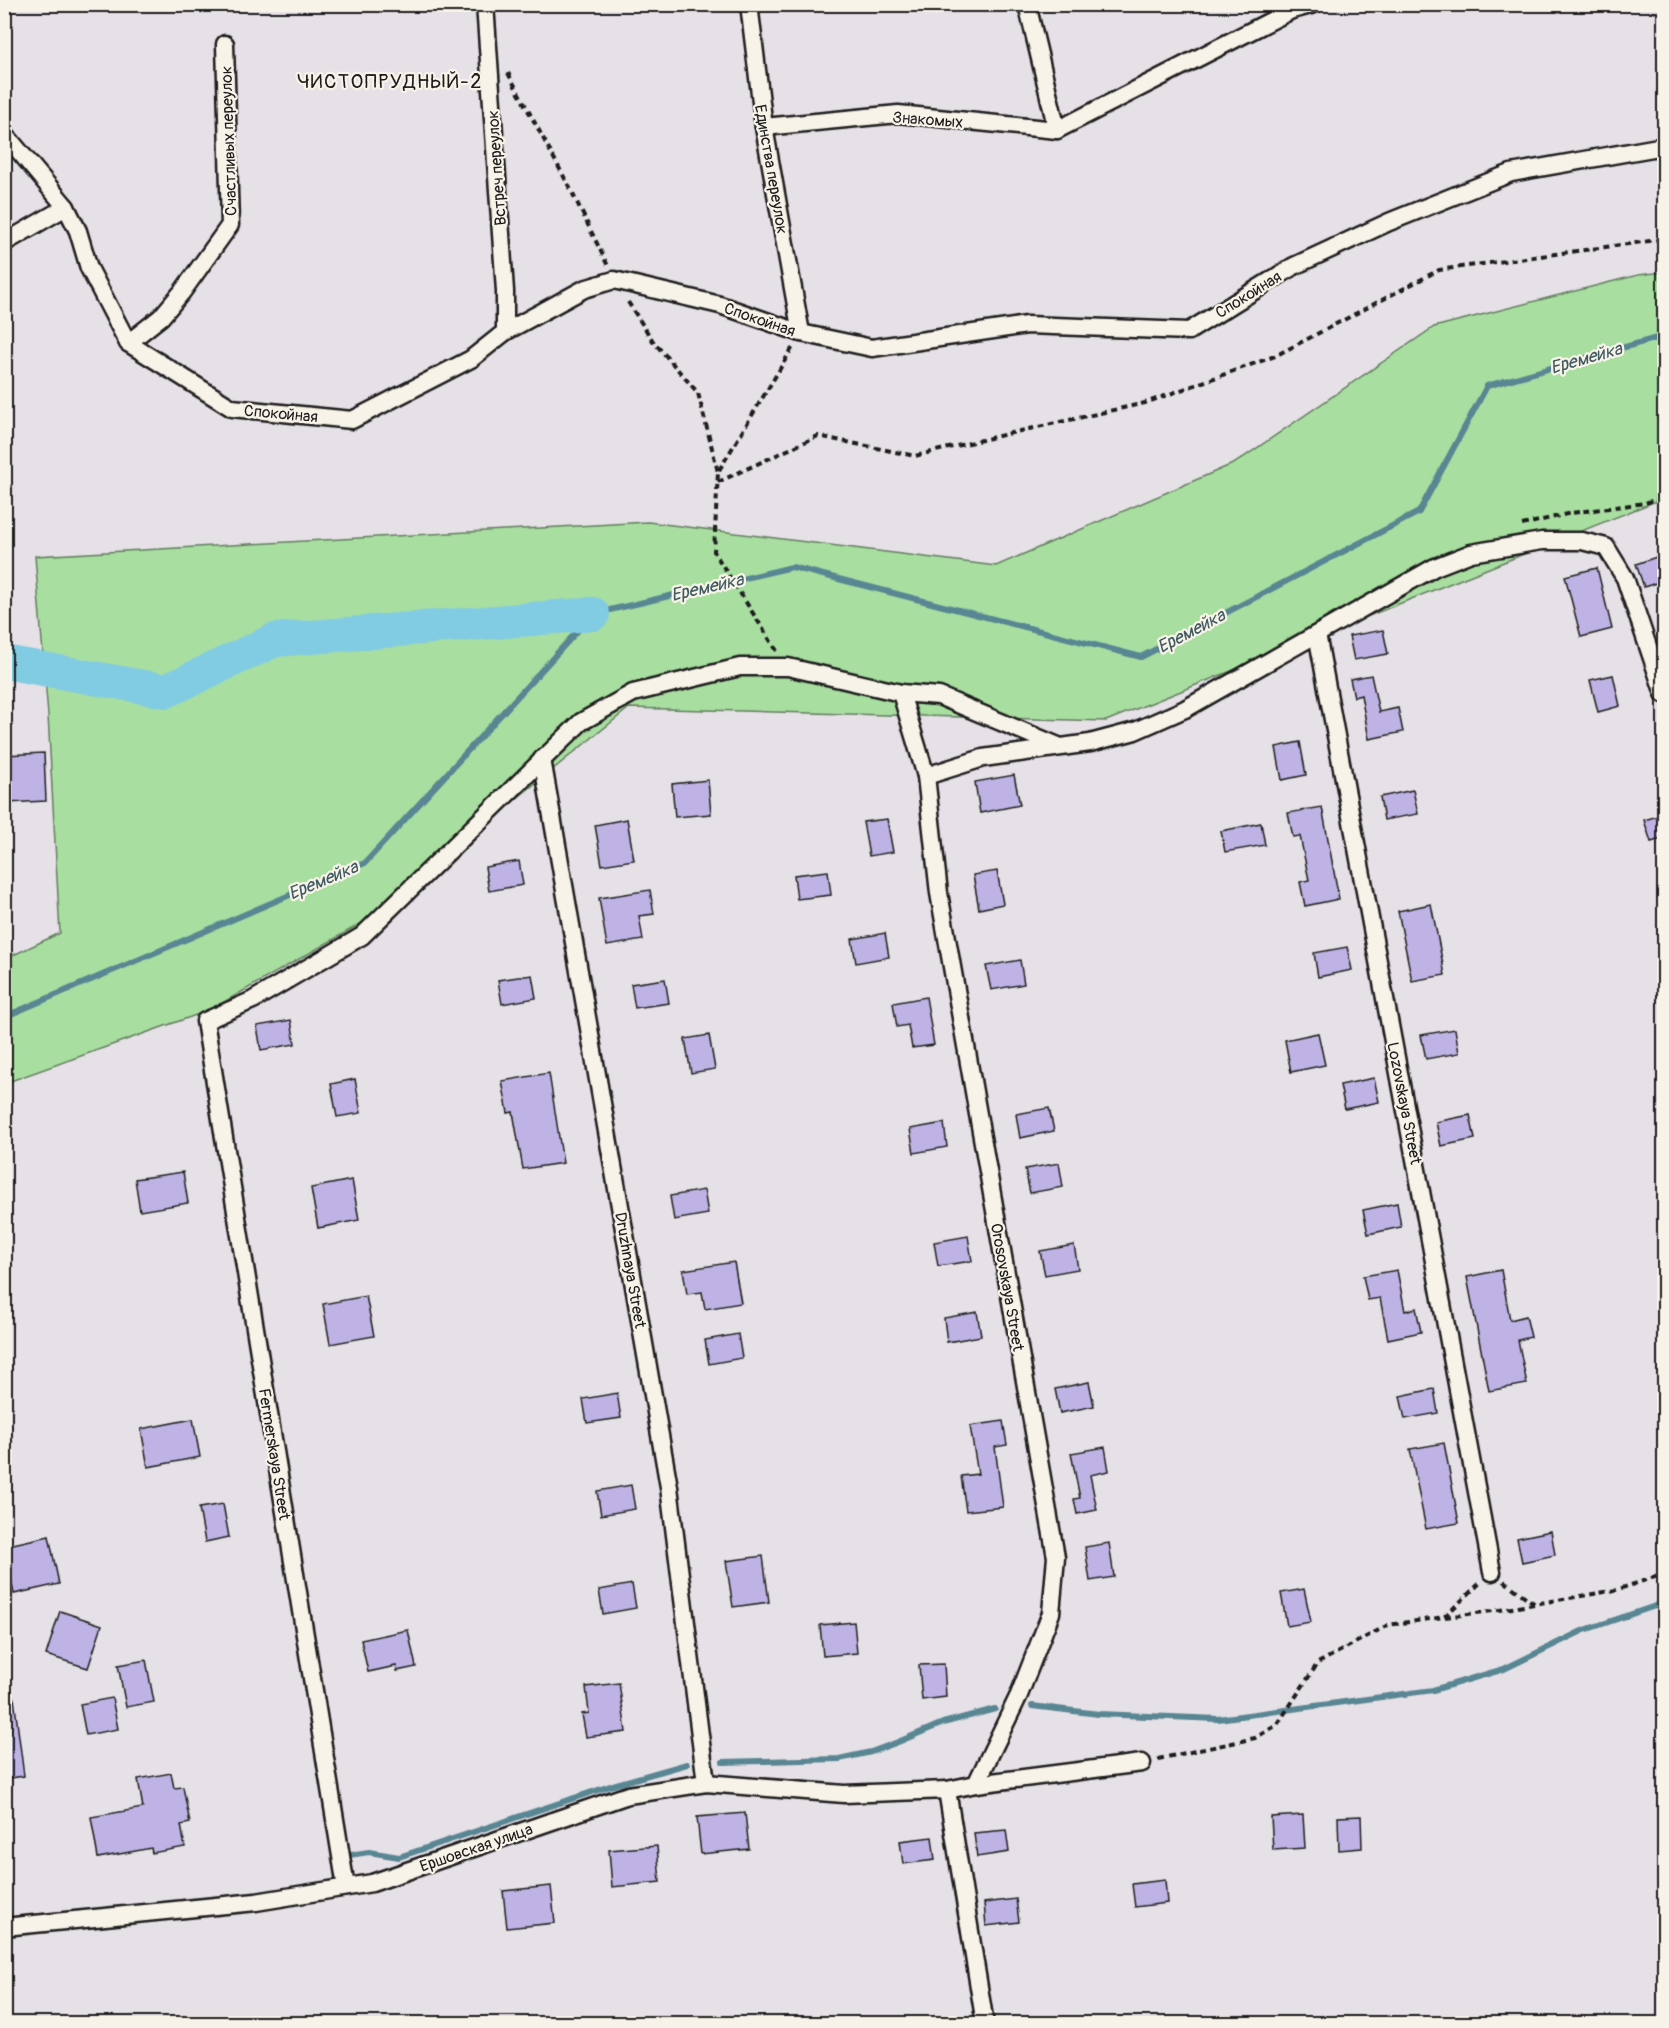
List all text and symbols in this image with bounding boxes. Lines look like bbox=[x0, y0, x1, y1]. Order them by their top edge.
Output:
street label: Счастливых переулок bbox=[216, 66, 242, 216]
district label: ЧИСТОПРУДНЫЙ-2 bbox=[297, 69, 483, 94]
street label: Единства переулок bbox=[750, 103, 792, 236]
street label: Знакомых bbox=[892, 108, 964, 132]
street label: Встреч переулок bbox=[483, 110, 511, 226]
street label: Спокойная bbox=[1212, 267, 1285, 323]
street label: Спокойная bbox=[721, 298, 798, 341]
water label: Еремейка bbox=[1548, 337, 1626, 380]
street label: Спокойная bbox=[243, 401, 319, 427]
water label: Еремейка bbox=[669, 568, 747, 607]
water label: Еремейка bbox=[1153, 603, 1231, 659]
water label: Еремейка bbox=[285, 855, 363, 905]
street label: Lozovskaya Street bbox=[1382, 1040, 1426, 1167]
street label: Druzhnaya Street bbox=[610, 1211, 650, 1330]
street label: Orosovskaya Street bbox=[986, 1222, 1028, 1353]
street label: Fermerskaya Street bbox=[254, 1387, 294, 1522]
street label: Ершовская улица bbox=[417, 1819, 536, 1877]

